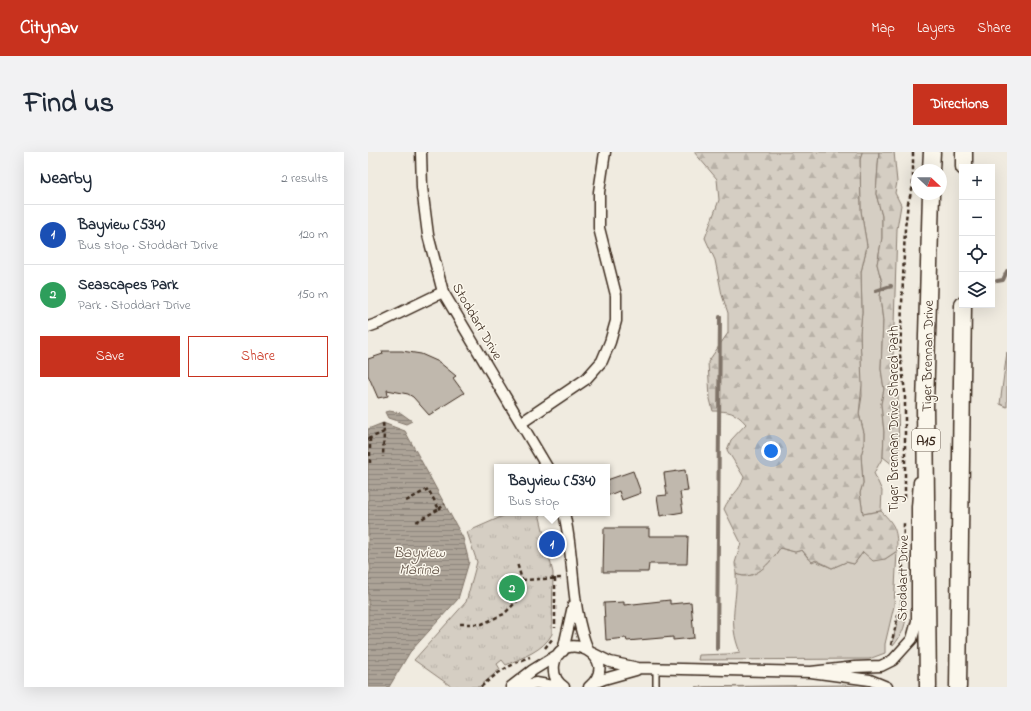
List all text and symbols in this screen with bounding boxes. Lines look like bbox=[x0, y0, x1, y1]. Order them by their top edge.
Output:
text: Citynav bbox=[20, 15, 78, 42]
text: Map bbox=[871, 18, 895, 39]
text: Layers bbox=[917, 18, 955, 39]
text: Share bbox=[977, 18, 1011, 39]
text: Find us bbox=[24, 84, 114, 125]
button: Directions bbox=[913, 84, 1007, 125]
north arrow bbox=[911, 164, 947, 200]
map controls bbox=[959, 164, 995, 308]
button: + bbox=[959, 164, 995, 200]
text: Nearby bbox=[40, 166, 92, 191]
text: 2 results bbox=[281, 169, 328, 188]
button: − bbox=[959, 200, 995, 236]
text: Bayview (534) bbox=[78, 214, 165, 236]
text: 1 bbox=[51, 225, 55, 244]
text: 120 m bbox=[298, 225, 328, 244]
text: Bus stop · Stoddart Drive bbox=[78, 236, 218, 255]
button: locate bbox=[959, 236, 995, 272]
button: layers bbox=[959, 272, 995, 308]
text: Seascapes Park bbox=[78, 274, 178, 296]
street label: Stoddart Drive bbox=[446, 279, 508, 365]
text: 2 bbox=[50, 285, 56, 304]
text: 150 m bbox=[297, 285, 328, 304]
text: Park · Stoddart Drive bbox=[78, 296, 191, 315]
street label: Tiger Brennan Drive bbox=[917, 299, 941, 412]
street label: Tiger Brennan Drive Shared Path bbox=[884, 326, 906, 512]
button: Save bbox=[40, 336, 180, 377]
button: Share bbox=[188, 336, 328, 377]
road number: A15 bbox=[912, 429, 940, 451]
your location bbox=[761, 441, 781, 461]
popup bbox=[494, 464, 610, 516]
text: Bayview (534) bbox=[508, 470, 596, 492]
text: Bus stop bbox=[508, 492, 559, 511]
pin: 1 bbox=[539, 529, 565, 559]
street label: Stoddart Drive bbox=[892, 534, 915, 621]
water label: Bayview Marina bbox=[393, 542, 445, 581]
pin: 2 bbox=[499, 573, 525, 603]

